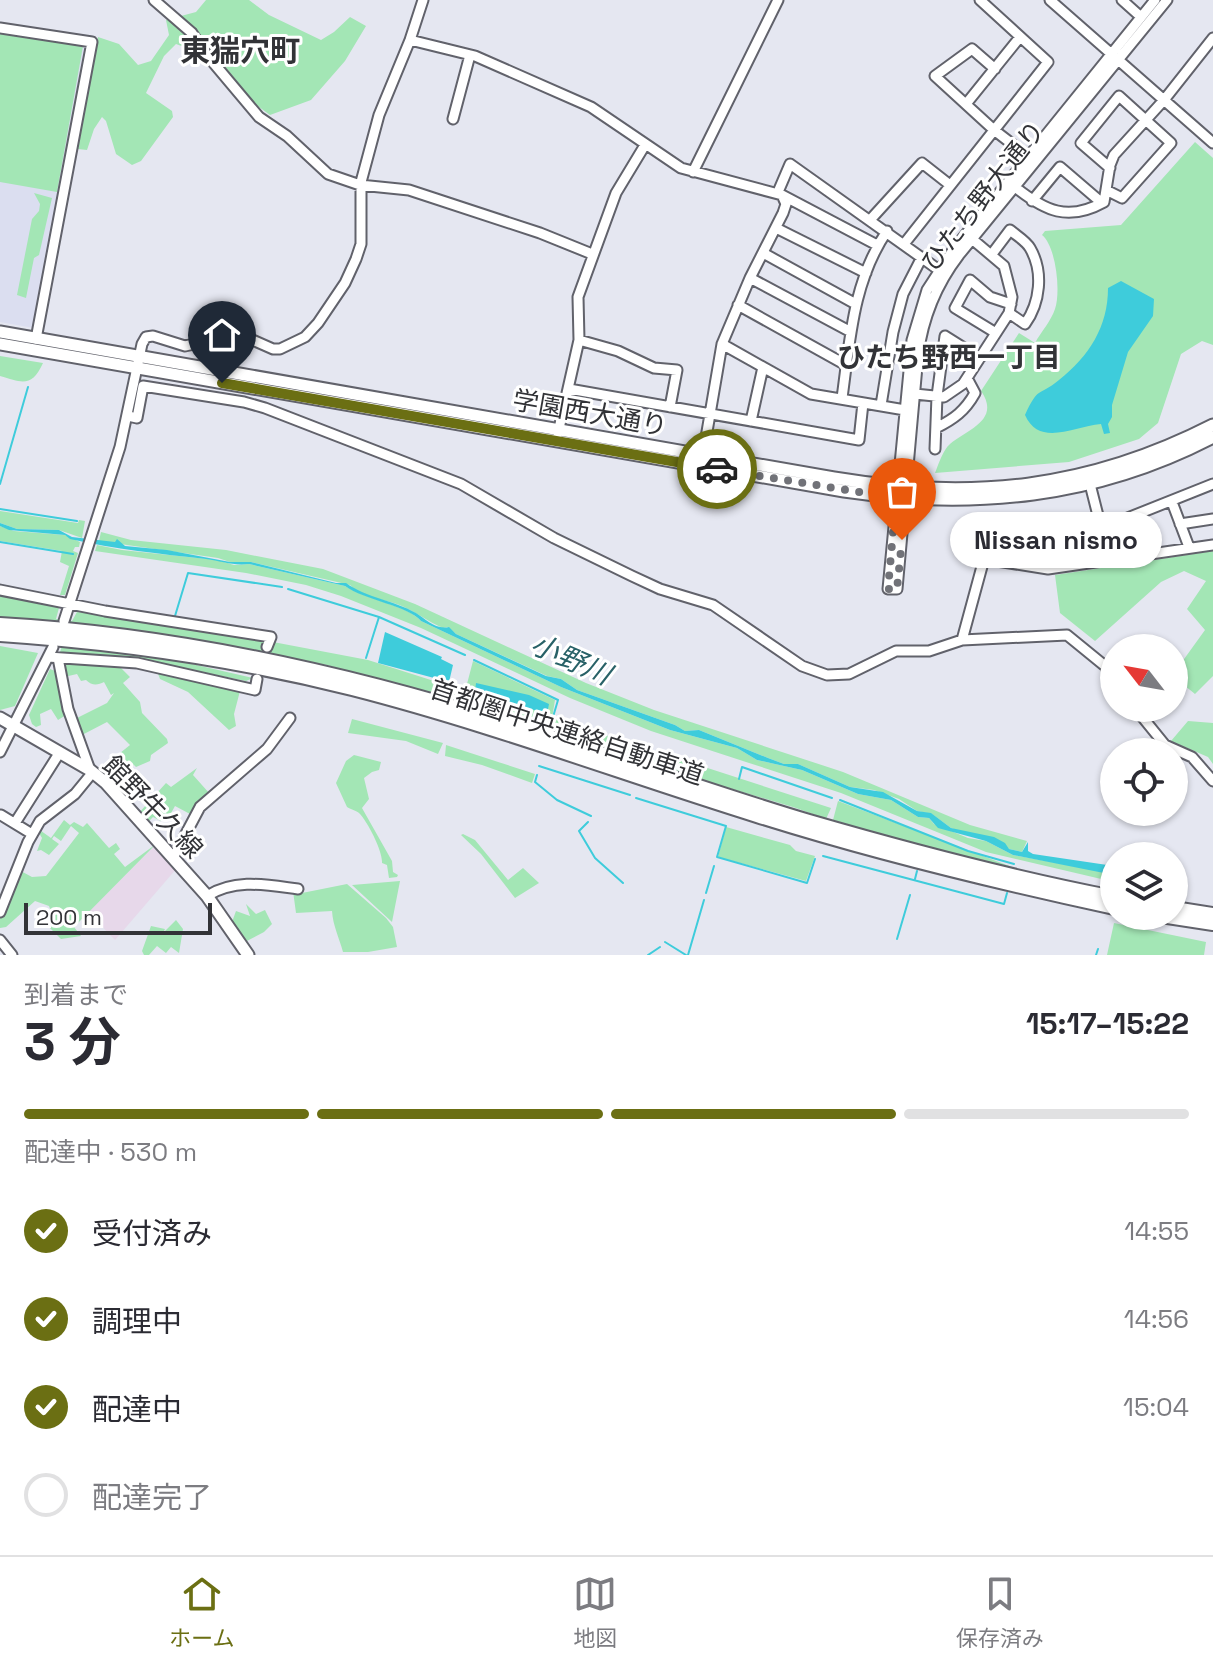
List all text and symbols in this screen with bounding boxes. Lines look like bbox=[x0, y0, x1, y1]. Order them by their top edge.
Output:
district label: 東猯穴町 bbox=[180, 31, 300, 70]
street label: ひたち野大通り bbox=[914, 114, 1052, 278]
pin bbox=[188, 301, 256, 383]
icon: home bbox=[200, 313, 244, 357]
district label: ひたち野西一丁目 bbox=[837, 339, 1061, 375]
street label: 学園西大通り bbox=[510, 383, 670, 443]
courier bbox=[677, 429, 757, 509]
icon: car bbox=[695, 447, 739, 491]
pin bbox=[868, 458, 936, 540]
icon: bag bbox=[880, 470, 924, 514]
callout: Nissan nismo bbox=[950, 512, 1162, 568]
text: Nissan nismo bbox=[974, 523, 1138, 557]
water label: 小野川 bbox=[525, 625, 619, 694]
north arrow bbox=[1100, 634, 1188, 722]
map controls bbox=[1100, 634, 1188, 930]
street label: 首都圏中央連絡自動車道 bbox=[426, 672, 708, 792]
button: locate bbox=[1100, 738, 1188, 826]
street label: 館野牛久線 bbox=[96, 748, 210, 866]
button: layers bbox=[1100, 842, 1188, 930]
scale bar bbox=[24, 899, 212, 935]
text: 200 m bbox=[36, 903, 102, 931]
text: 到着まで bbox=[24, 978, 128, 1012]
text: 15:17–15:22 bbox=[1026, 1004, 1189, 1043]
text: 3 分 bbox=[24, 1009, 121, 1075]
text: 配達中 · 530 m bbox=[24, 1135, 197, 1169]
icon: check bbox=[24, 1209, 68, 1253]
text: 受付済み bbox=[92, 1214, 212, 1253]
text: 14:55 bbox=[1124, 1214, 1189, 1248]
icon: check bbox=[24, 1297, 68, 1341]
text: 調理中 bbox=[92, 1302, 182, 1341]
text: 14:56 bbox=[1124, 1302, 1189, 1336]
icon: check bbox=[24, 1385, 68, 1429]
text: 配達中 bbox=[92, 1390, 182, 1429]
text: 15:04 bbox=[1123, 1390, 1189, 1424]
text: 配達完了 bbox=[92, 1478, 212, 1517]
tab: ホーム bbox=[169, 1572, 235, 1652]
tab: 地図 bbox=[573, 1572, 617, 1652]
tab: 保存済み bbox=[956, 1572, 1044, 1652]

